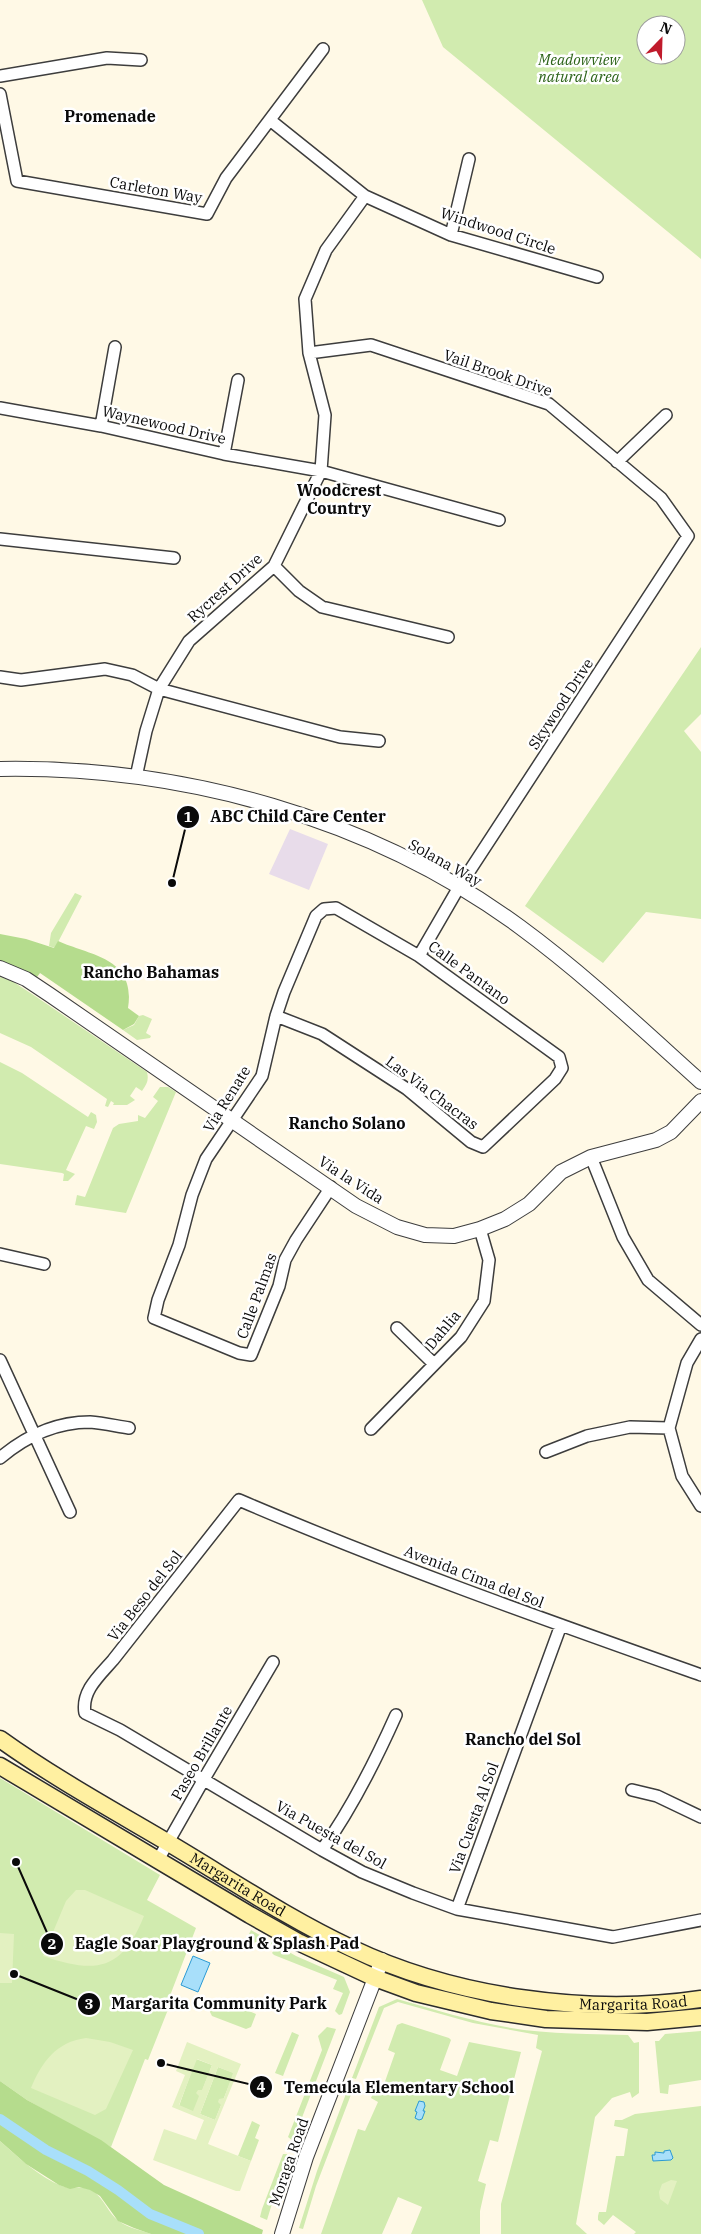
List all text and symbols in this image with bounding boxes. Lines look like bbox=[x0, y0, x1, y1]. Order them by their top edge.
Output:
north arrow bbox=[636, 15, 686, 65]
text: N bbox=[657, 18, 675, 38]
park label: Meadowview natural area bbox=[537, 50, 621, 86]
district label: Promenade bbox=[64, 106, 156, 126]
street label: Carleton Way bbox=[108, 172, 204, 207]
street label: Windwood Circle bbox=[438, 203, 558, 258]
street label: Vail Brook Drive bbox=[441, 345, 555, 400]
street label: Waynewood Drive bbox=[100, 401, 228, 448]
district label: Woodcrest Country bbox=[297, 480, 381, 518]
street label: Rycrest Drive bbox=[183, 549, 266, 626]
street label: Skywood Drive bbox=[524, 654, 597, 753]
callout: ABC Child Care Center bbox=[175, 801, 396, 832]
text: ABC Child Care Center bbox=[210, 806, 386, 826]
text: 1 bbox=[183, 807, 193, 826]
street label: Solana Way bbox=[405, 835, 485, 890]
street label: Calle Pantano bbox=[425, 936, 514, 1009]
district label: Rancho Bahamas bbox=[83, 962, 219, 982]
street label: Las Via Chacras bbox=[382, 1052, 482, 1134]
street label: Via Renate bbox=[199, 1062, 254, 1136]
district label: Rancho Solano bbox=[288, 1113, 406, 1133]
street label: Via la Vida bbox=[315, 1151, 387, 1208]
street label: Calle Palmas bbox=[232, 1250, 281, 1341]
street label: Dahlia bbox=[421, 1306, 465, 1353]
street label: Avenida Cima del Sol bbox=[402, 1541, 547, 1612]
street label: Via Beso del Sol bbox=[103, 1546, 186, 1645]
street label: Paseo Brillante bbox=[167, 1702, 236, 1803]
district label: Rancho del Sol bbox=[465, 1729, 581, 1749]
street label: Via Cuesta Al Sol bbox=[445, 1760, 503, 1876]
street label: Via Puesta del Sol bbox=[272, 1796, 390, 1873]
street label: Margarita Road bbox=[187, 1848, 289, 1921]
callout: Eagle Soar Playground & Splash Pad bbox=[39, 1928, 369, 1959]
text: Eagle Soar Playground & Splash Pad bbox=[75, 1933, 359, 1953]
text: 2 bbox=[47, 1934, 57, 1953]
callout: Margarita Community Park bbox=[76, 1988, 336, 2019]
street label: Margarita Road bbox=[578, 1991, 688, 2014]
text: Margarita Community Park bbox=[111, 1993, 327, 2013]
text: 3 bbox=[84, 1994, 94, 2013]
callout: Temecula Elementary School bbox=[249, 2072, 524, 2103]
text: 4 bbox=[256, 2077, 266, 2096]
text: Temecula Elementary School bbox=[284, 2077, 514, 2097]
street label: Moraga Road bbox=[265, 2115, 312, 2208]

